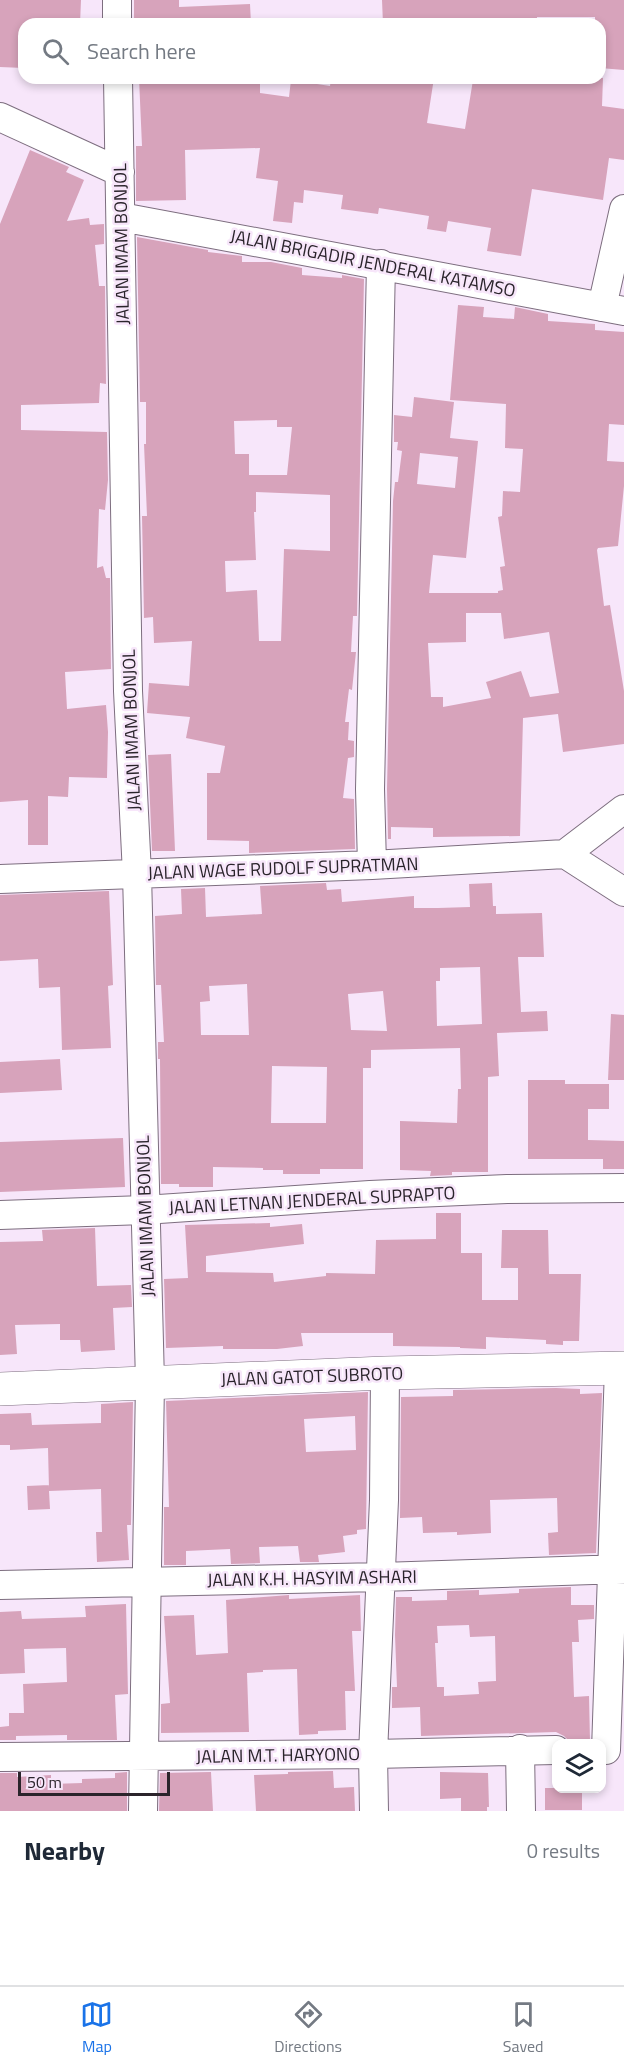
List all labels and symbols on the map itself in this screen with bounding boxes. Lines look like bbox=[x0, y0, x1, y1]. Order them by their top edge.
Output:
street label: JALAN IMAM BONJOL bbox=[106, 163, 136, 325]
street label: JALAN BRIGADIR JENDERAL KATAMSO bbox=[228, 222, 518, 304]
street label: JALAN IMAM BONJOL bbox=[115, 648, 147, 811]
street label: JALAN WAGE RUDOLF SUPRATMAN bbox=[147, 850, 419, 886]
street label: JALAN IMAM BONJOL bbox=[129, 1134, 161, 1297]
street label: JALAN LETNAN JENDERAL SUPRAPTO bbox=[168, 1179, 456, 1221]
street label: JALAN GATOT SUBROTO bbox=[220, 1359, 404, 1393]
street label: JALAN K.H. HASYIM ASHARI bbox=[207, 1563, 417, 1593]
street label: JALAN M.T. HARYONO bbox=[196, 1740, 360, 1770]
scale bar bbox=[18, 1769, 170, 1796]

